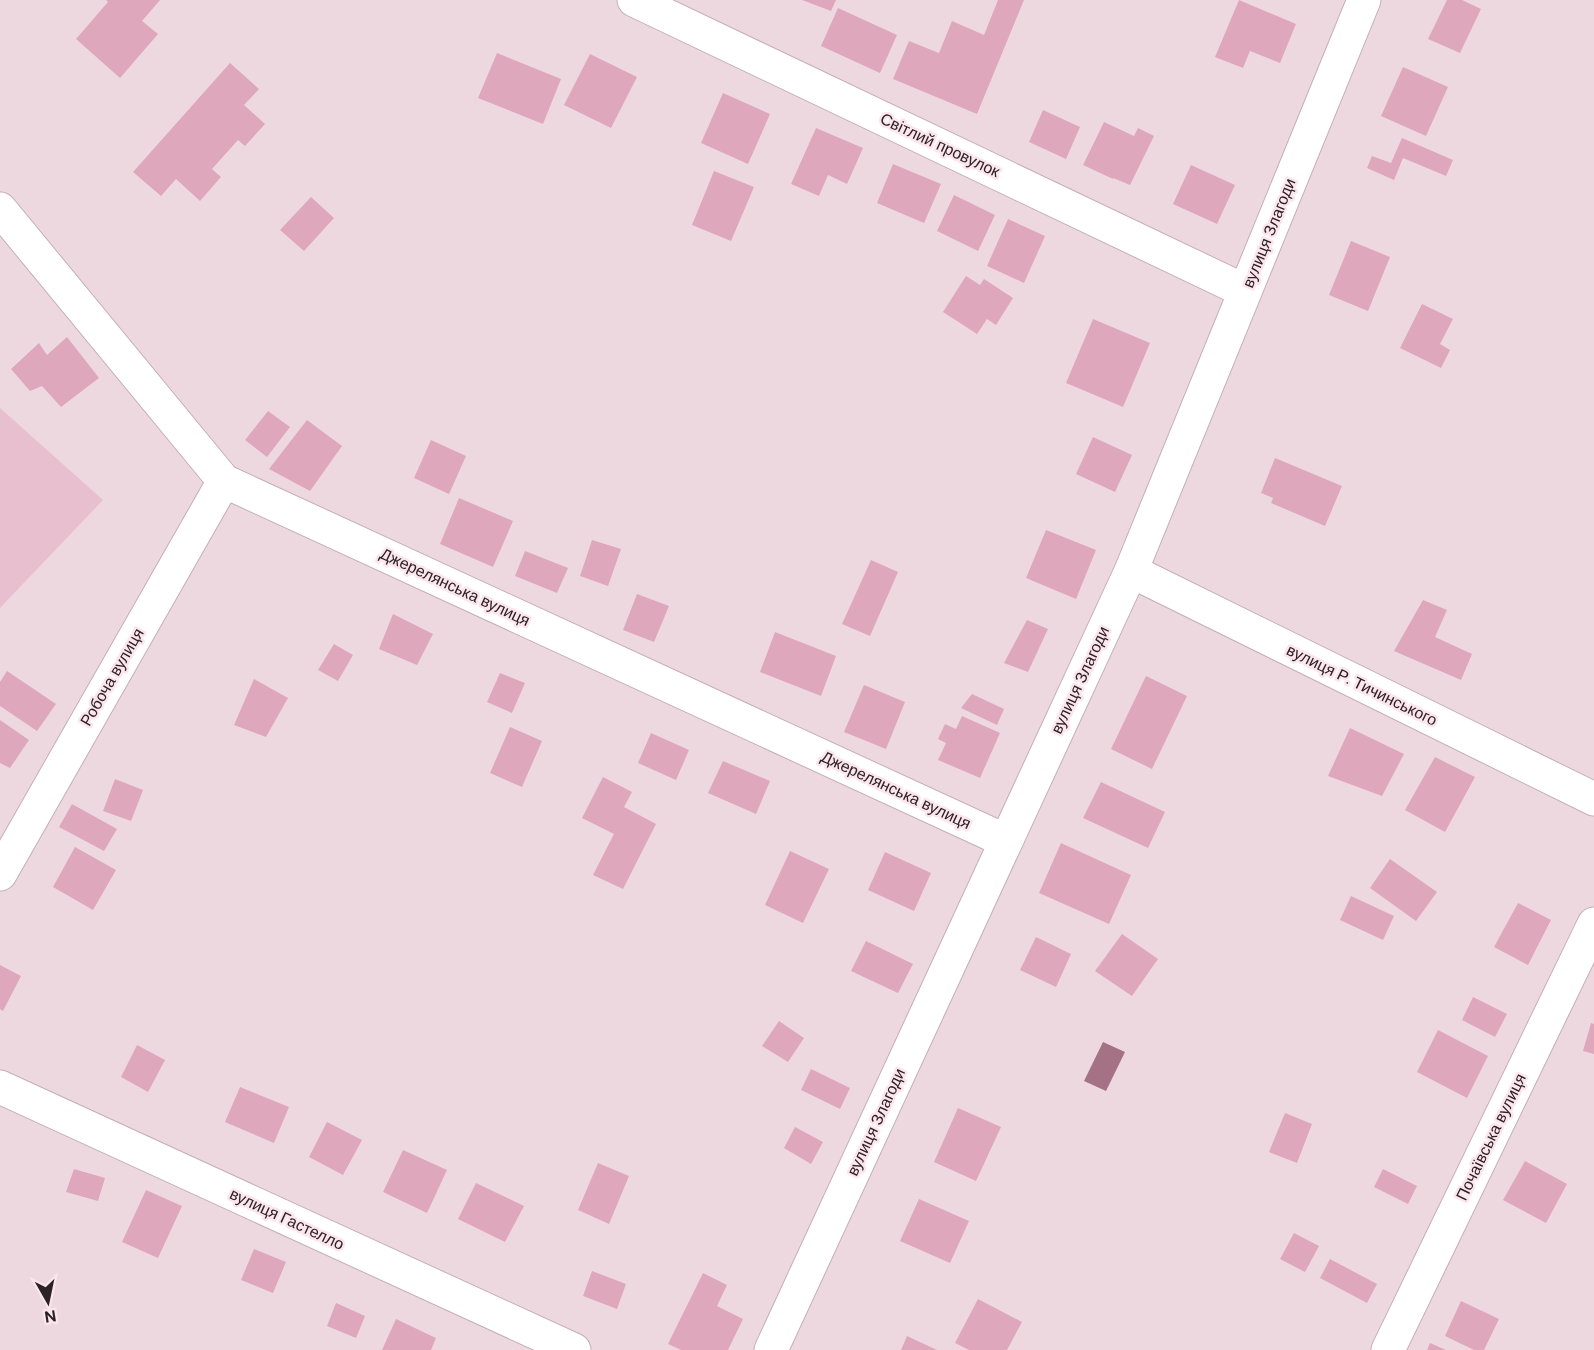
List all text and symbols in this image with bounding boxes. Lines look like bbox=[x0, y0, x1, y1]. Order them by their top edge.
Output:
street label: Світлий провулок bbox=[877, 108, 1004, 182]
street label: вулиця Злагоди bbox=[1237, 175, 1301, 291]
street label: Джерелянська вулиця bbox=[377, 543, 533, 631]
street label: вулиця Злагоди bbox=[1046, 623, 1114, 737]
street label: Робоча вулиця bbox=[75, 624, 149, 730]
street label: вулиця Р. Тичинського bbox=[1283, 639, 1441, 731]
street label: Джерелянська вулиця bbox=[818, 746, 974, 834]
street label: вулиця Злагоди bbox=[842, 1065, 910, 1179]
street label: Почаївська вулиця bbox=[1451, 1070, 1531, 1204]
street label: вулиця Гастелло bbox=[226, 1183, 348, 1255]
north arrow bbox=[18, 1272, 78, 1332]
text: N bbox=[43, 1305, 58, 1328]

